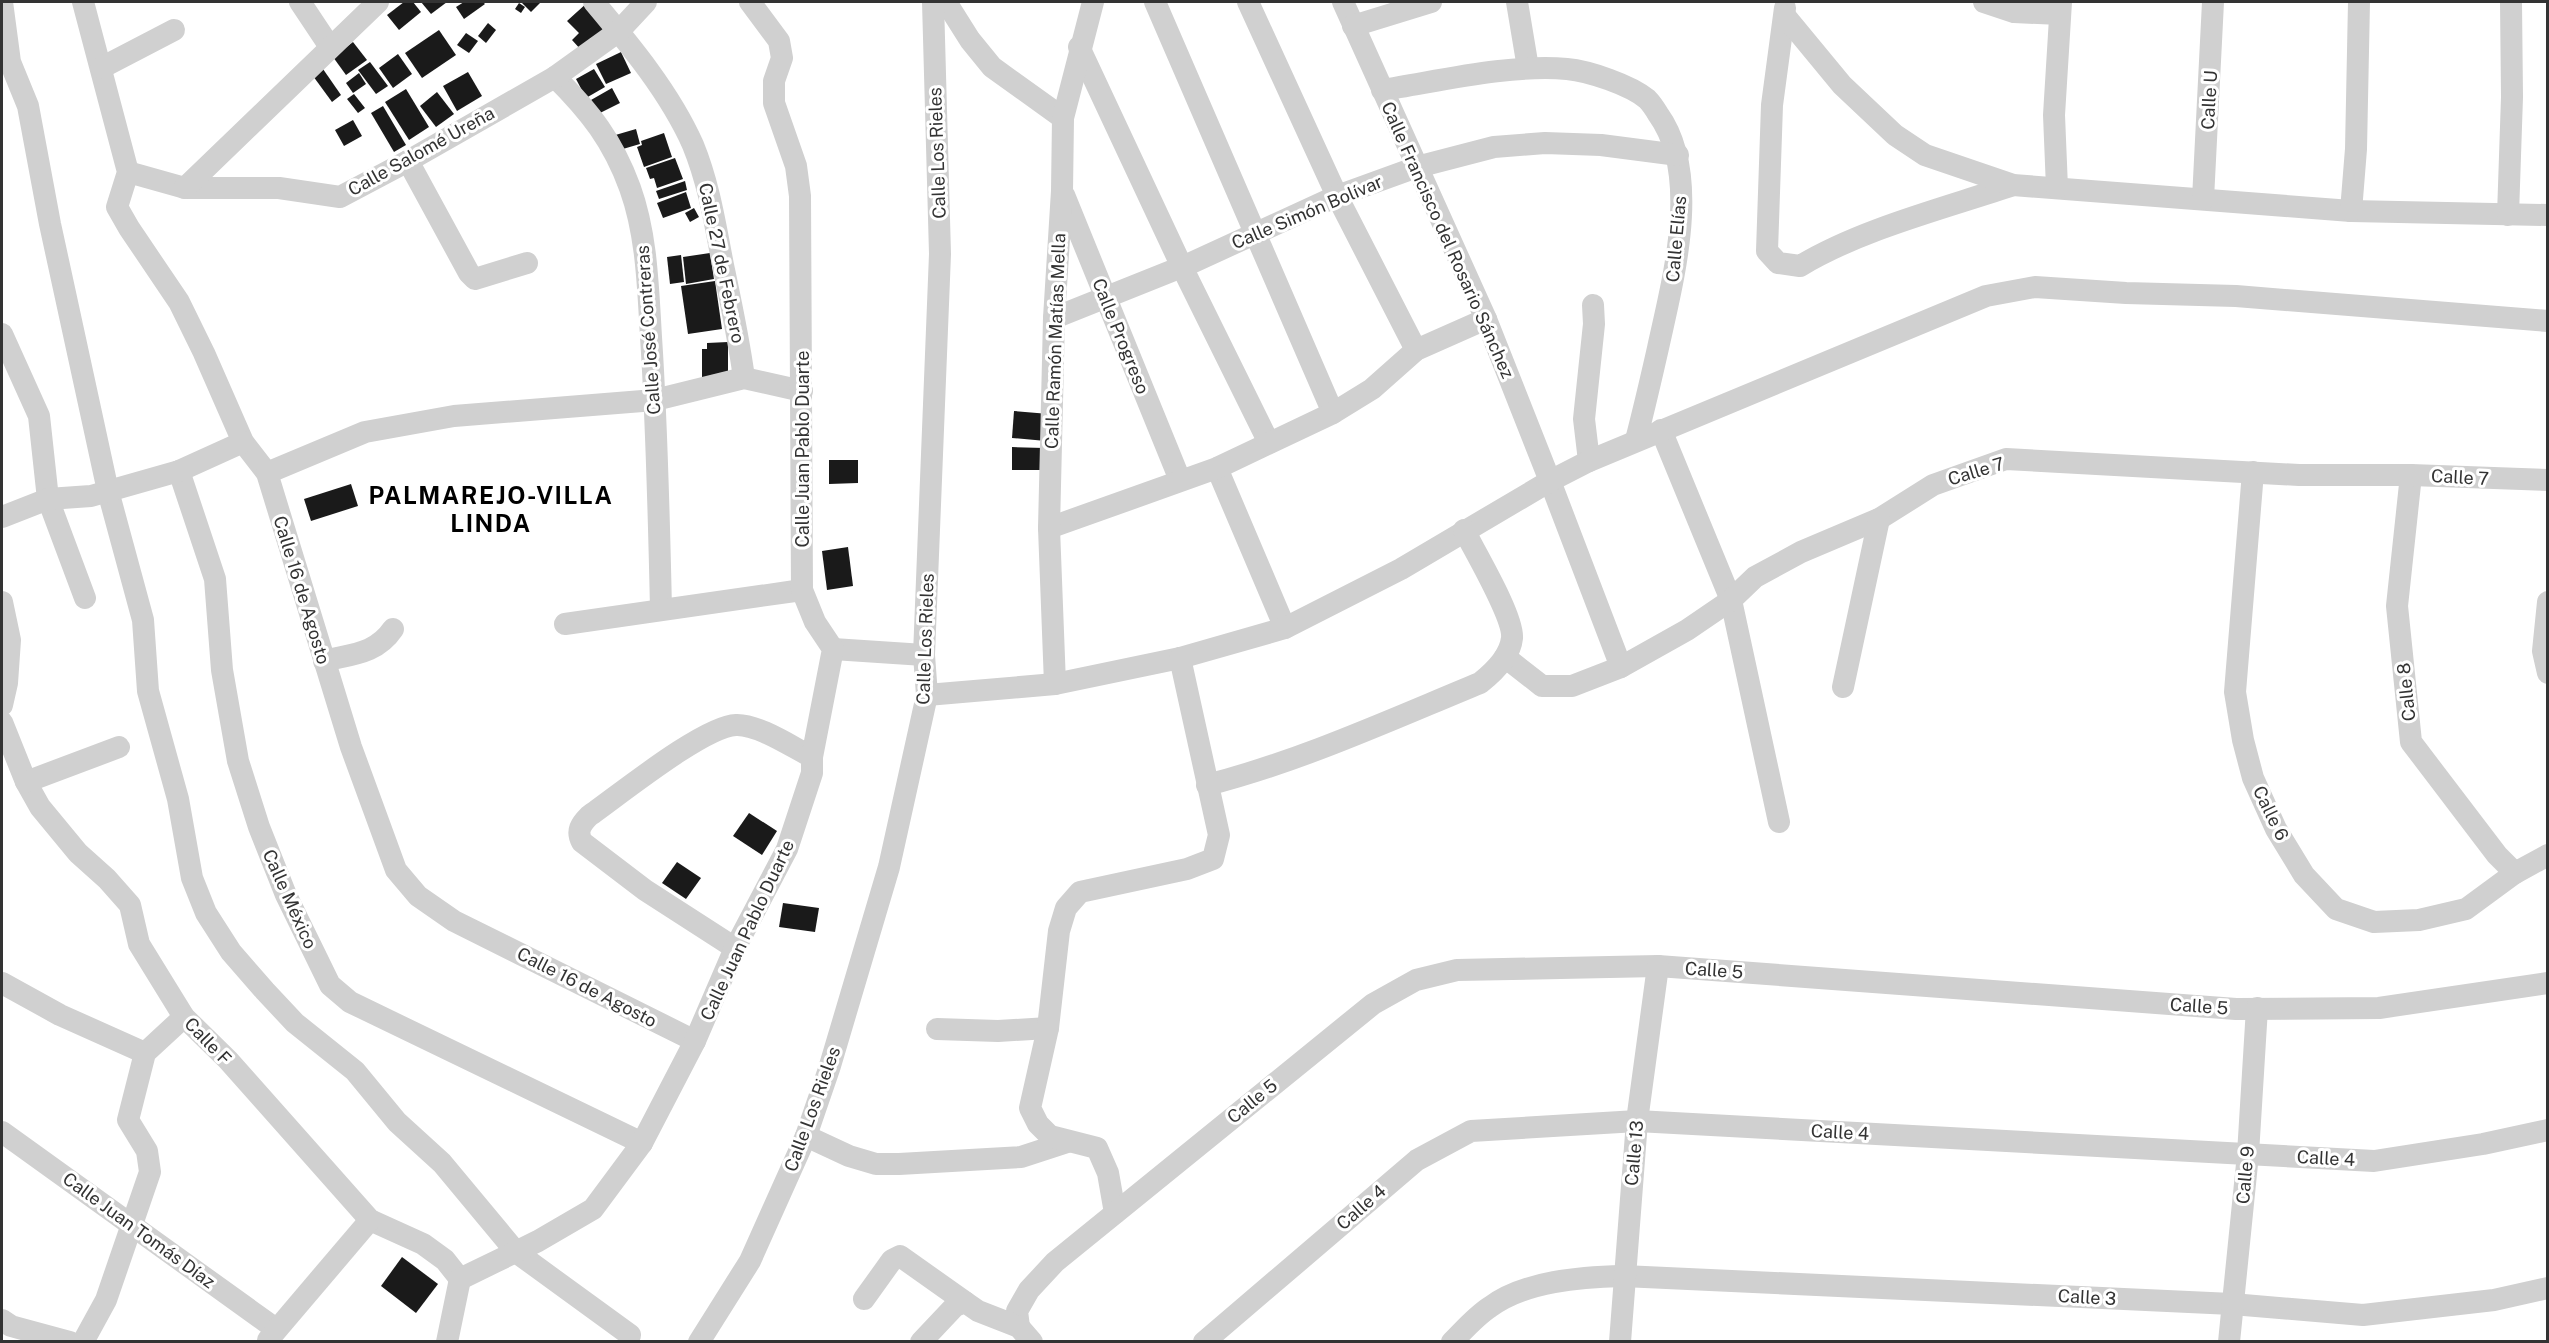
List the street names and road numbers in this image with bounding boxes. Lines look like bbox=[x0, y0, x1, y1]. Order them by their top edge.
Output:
street label: Calle U bbox=[2197, 70, 2221, 130]
street label: Calle Los Rieles bbox=[924, 87, 950, 219]
street label: Calle Francisco del Rosario Sánchez bbox=[1377, 98, 1519, 382]
street label: Calle Salomé Ureña bbox=[344, 102, 498, 200]
street label: Calle Simón Bolívar bbox=[1228, 171, 1386, 253]
street label: Calle 27 de Febrero bbox=[695, 181, 749, 345]
street label: Calle Elías bbox=[1662, 195, 1690, 283]
street label: Calle Ramón Matías Mella bbox=[1041, 233, 1069, 449]
street label: Calle José Contreras bbox=[632, 245, 664, 415]
street label: Calle Progreso bbox=[1088, 275, 1154, 397]
street label: Calle Juan Pablo Duarte bbox=[792, 350, 813, 548]
street label: Calle 7 bbox=[1945, 453, 2007, 489]
street label: Calle 7 bbox=[2431, 465, 2489, 489]
street label: Calle 16 de Agosto bbox=[269, 513, 335, 667]
street label: Calle Los Rieles bbox=[912, 573, 938, 705]
street label: Calle 8 bbox=[2392, 662, 2420, 722]
street label: Calle 6 bbox=[2249, 782, 2293, 844]
street label: Calle Juan Pablo Duarte bbox=[696, 836, 798, 1024]
street label: Calle México bbox=[259, 846, 321, 952]
street label: Calle 16 de Agosto bbox=[514, 943, 660, 1031]
street label: Calle 5 bbox=[1684, 957, 1744, 983]
street label: Calle 5 bbox=[2169, 993, 2229, 1019]
street label: Calle F bbox=[180, 1013, 236, 1069]
street label: Calle Los Rieles bbox=[780, 1044, 844, 1174]
street label: Calle 5 bbox=[1223, 1074, 1281, 1128]
street label: Calle 13 bbox=[1621, 1119, 1647, 1187]
street label: Calle 4 bbox=[1810, 1120, 1870, 1144]
street label: Calle 9 bbox=[2232, 1145, 2258, 1205]
street label: Calle 4 bbox=[2296, 1146, 2356, 1170]
street label: Calle Juan Tomás Díaz bbox=[59, 1168, 219, 1292]
street label: Calle 4 bbox=[1332, 1180, 1390, 1234]
street label: Calle 3 bbox=[2057, 1285, 2117, 1309]

